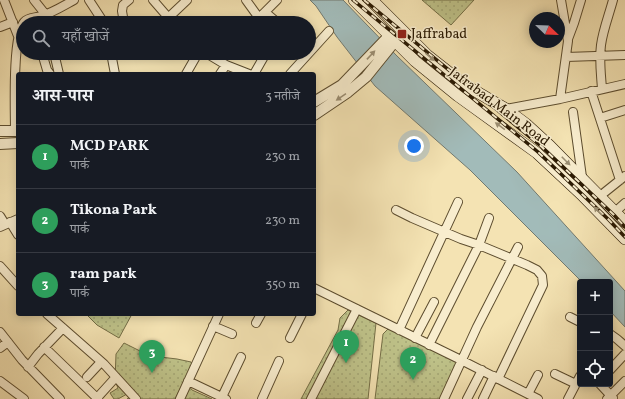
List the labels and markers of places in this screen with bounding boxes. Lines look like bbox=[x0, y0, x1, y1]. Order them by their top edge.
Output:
place label: Jaffrabad bbox=[411, 25, 467, 44]
marker: Jaffrabad bbox=[396, 28, 408, 40]
pin: 1 bbox=[333, 330, 359, 363]
pin: 3 bbox=[139, 340, 165, 373]
pin: 2 bbox=[400, 347, 426, 380]

